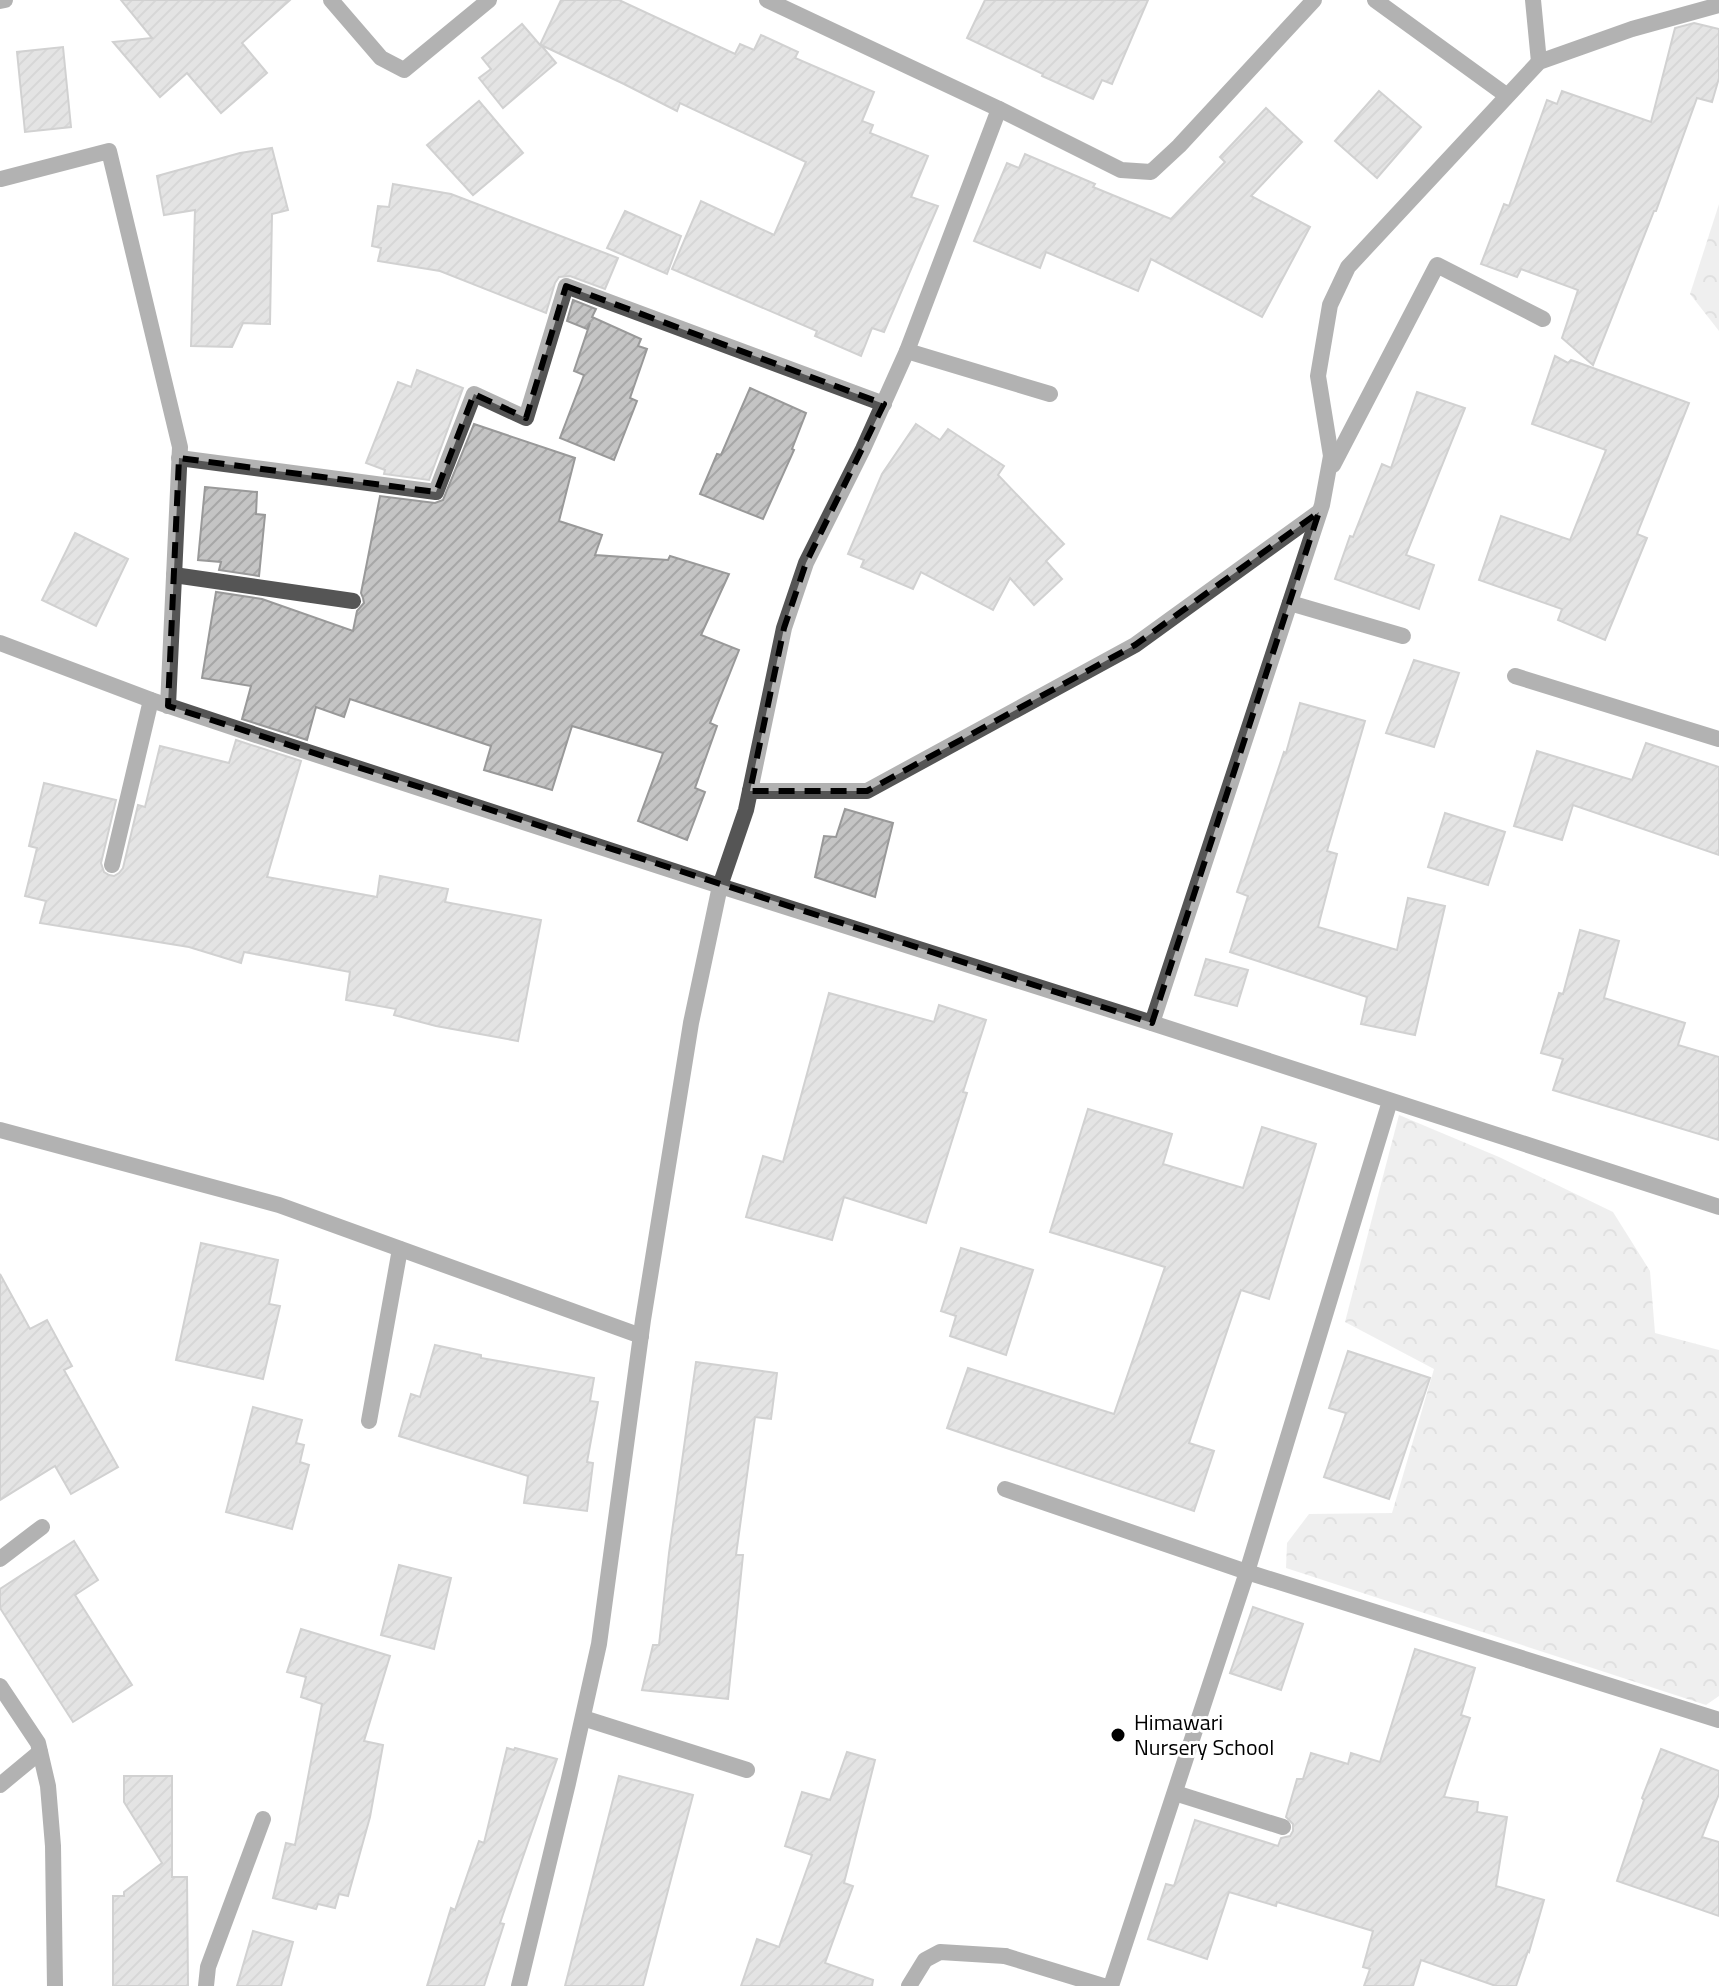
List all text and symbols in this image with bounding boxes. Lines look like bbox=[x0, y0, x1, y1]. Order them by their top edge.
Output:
place label: Himawari Nursery School bbox=[1134, 1705, 1274, 1764]
marker: Himawari Nursery School bbox=[1109, 1726, 1127, 1744]

